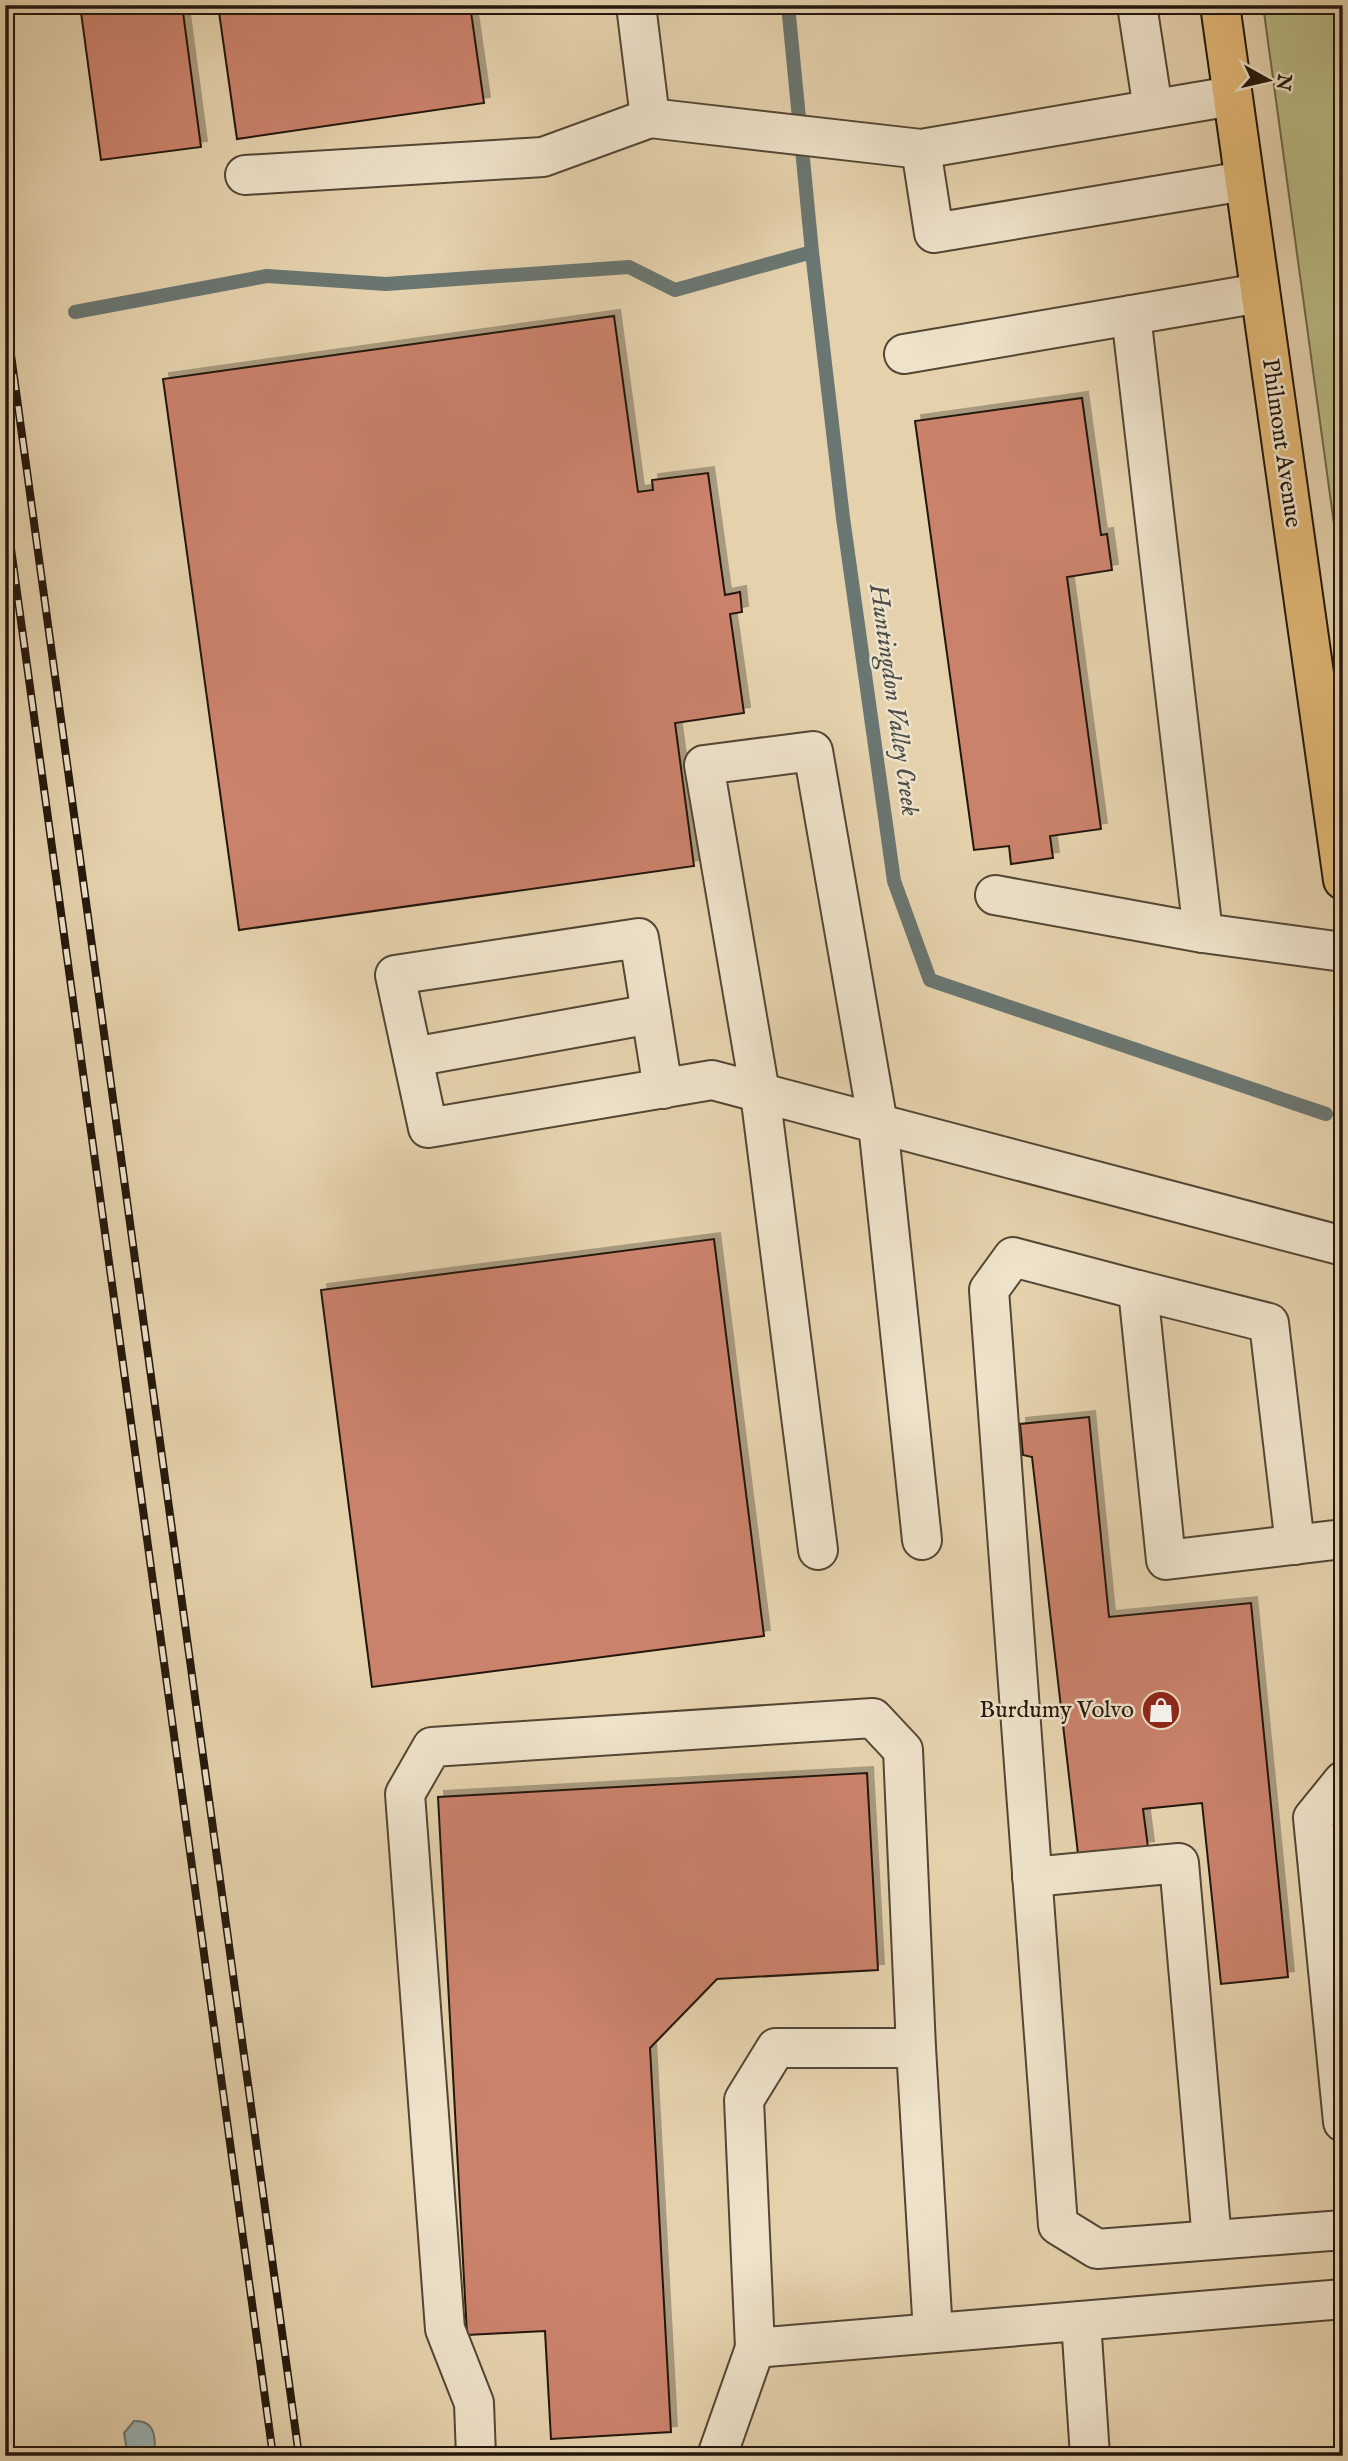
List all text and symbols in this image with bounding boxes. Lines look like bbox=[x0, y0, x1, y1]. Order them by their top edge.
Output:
north arrow bbox=[1232, 46, 1302, 116]
text: N bbox=[1270, 71, 1296, 92]
street label: Philmont Avenue bbox=[1254, 356, 1308, 530]
water label: Huntingdon Valley Creek bbox=[860, 581, 927, 819]
shop icon: Burdumy Volvo bbox=[1140, 1689, 1182, 1731]
place label: Burdumy Volvo bbox=[979, 1695, 1134, 1726]

